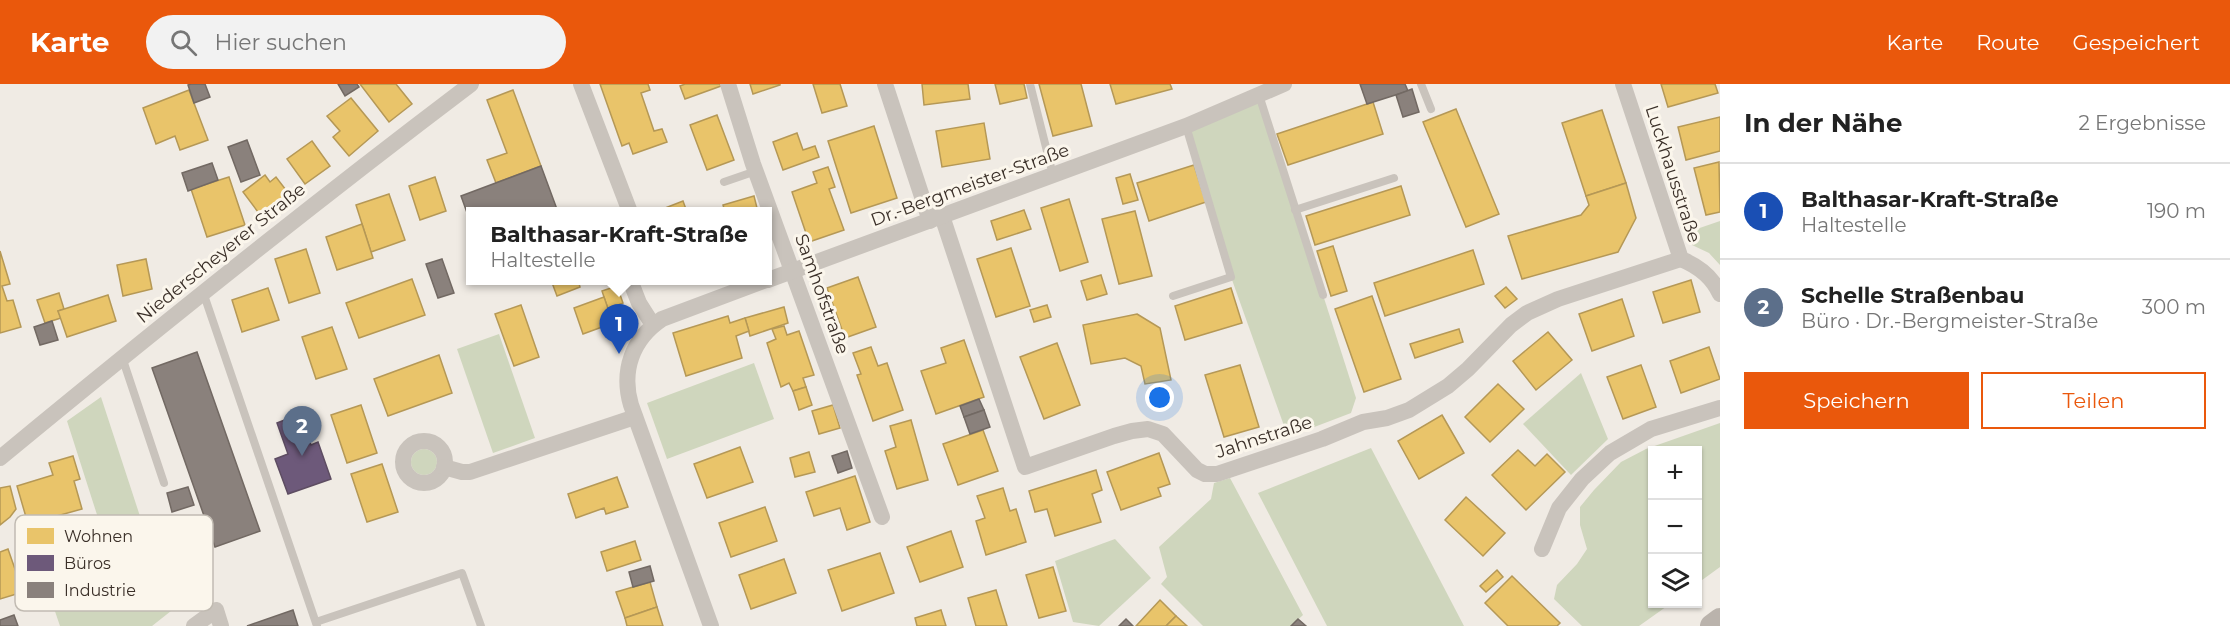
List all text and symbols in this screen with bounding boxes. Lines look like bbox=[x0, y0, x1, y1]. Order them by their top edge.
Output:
search box bbox=[146, 15, 566, 69]
text: Karte bbox=[30, 25, 110, 59]
icon: search bbox=[167, 26, 200, 59]
text: Hier suchen bbox=[215, 29, 347, 56]
text: Karte bbox=[1887, 30, 1943, 55]
text: Route bbox=[1976, 30, 2039, 55]
text: Gespeichert bbox=[2072, 30, 2200, 55]
street label: Luckhausstraße bbox=[1640, 103, 1706, 246]
text: In der Nähe bbox=[1744, 107, 1902, 139]
text: 2 Ergebnisse bbox=[2078, 111, 2206, 135]
street label: Dr.-Bergmeister-Straße bbox=[868, 139, 1072, 231]
street label: Niederscheyerer Straße bbox=[132, 178, 310, 328]
text: Balthasar-Kraft-Straße bbox=[1801, 186, 2059, 213]
text: 1 bbox=[1760, 199, 1767, 223]
text: 190 m bbox=[2147, 199, 2206, 223]
popup bbox=[466, 207, 772, 285]
text: Haltestelle bbox=[1801, 213, 1907, 237]
text: Balthasar-Kraft-Straße bbox=[490, 221, 748, 248]
street label: Samhofstraße bbox=[790, 231, 854, 357]
text: Haltestelle bbox=[490, 248, 596, 272]
text: Schelle Straßenbau bbox=[1801, 282, 2024, 309]
text: 2 bbox=[1758, 295, 1769, 319]
text: 300 m bbox=[2142, 295, 2206, 319]
pin: 1 bbox=[600, 304, 638, 354]
text: Büro · Dr.-Bergmeister-Straße bbox=[1801, 309, 2098, 333]
button: Speichern bbox=[1744, 372, 1969, 429]
button: Teilen bbox=[1981, 372, 2206, 429]
your location bbox=[1145, 383, 1174, 412]
pin: 2 bbox=[282, 406, 322, 456]
street label: Jahnstraße bbox=[1212, 411, 1315, 463]
map controls bbox=[1648, 446, 1702, 608]
button: + bbox=[1648, 446, 1702, 500]
button: − bbox=[1648, 500, 1702, 554]
legend bbox=[15, 515, 213, 611]
text: Wohnen bbox=[64, 527, 133, 546]
text: Büros bbox=[64, 554, 111, 573]
button: layers bbox=[1648, 554, 1702, 608]
text: Industrie bbox=[64, 581, 136, 600]

